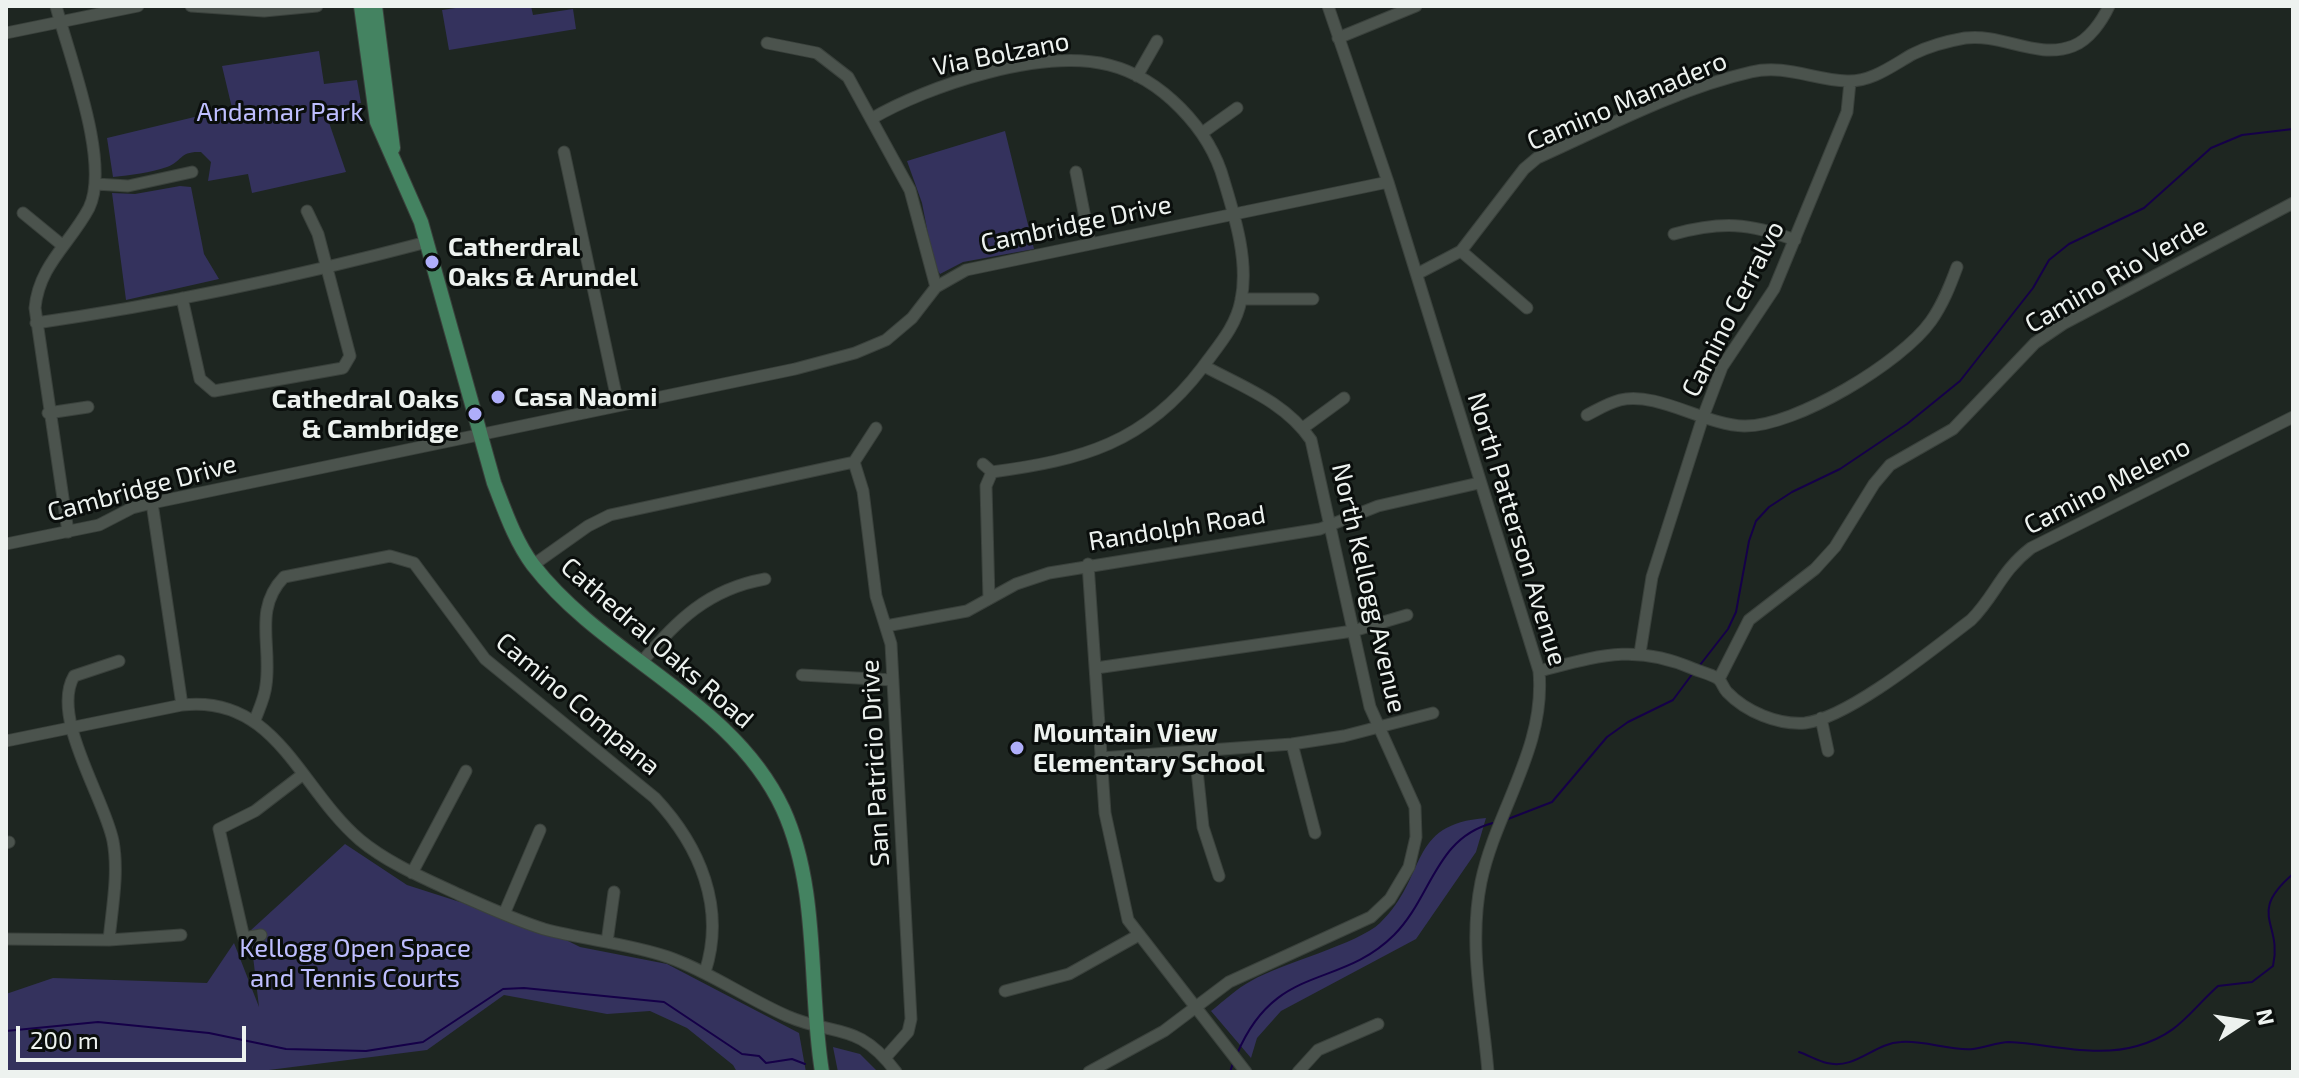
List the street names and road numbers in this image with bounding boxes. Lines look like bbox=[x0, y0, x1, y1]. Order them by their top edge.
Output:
street label: Via Bolzano bbox=[930, 25, 1072, 83]
street label: Camino Manadero bbox=[1522, 45, 1732, 157]
street label: Cambridge Drive bbox=[978, 189, 1174, 259]
street label: Camino Rio Verde bbox=[2019, 210, 2213, 340]
street label: Camino Cerralvo bbox=[1675, 216, 1791, 402]
street label: North Patterson Avenue bbox=[1461, 389, 1573, 669]
street label: Camino Meleno bbox=[2019, 431, 2195, 541]
street label: Cambridge Drive bbox=[44, 448, 240, 528]
street label: North Kellogg Avenue bbox=[1325, 460, 1413, 716]
street label: Randolph Road bbox=[1086, 499, 1268, 557]
street label: Cathedral Oaks Road bbox=[554, 551, 760, 735]
street label: Camino Compana bbox=[489, 626, 667, 782]
street label: San Patricio Drive bbox=[854, 659, 896, 867]

